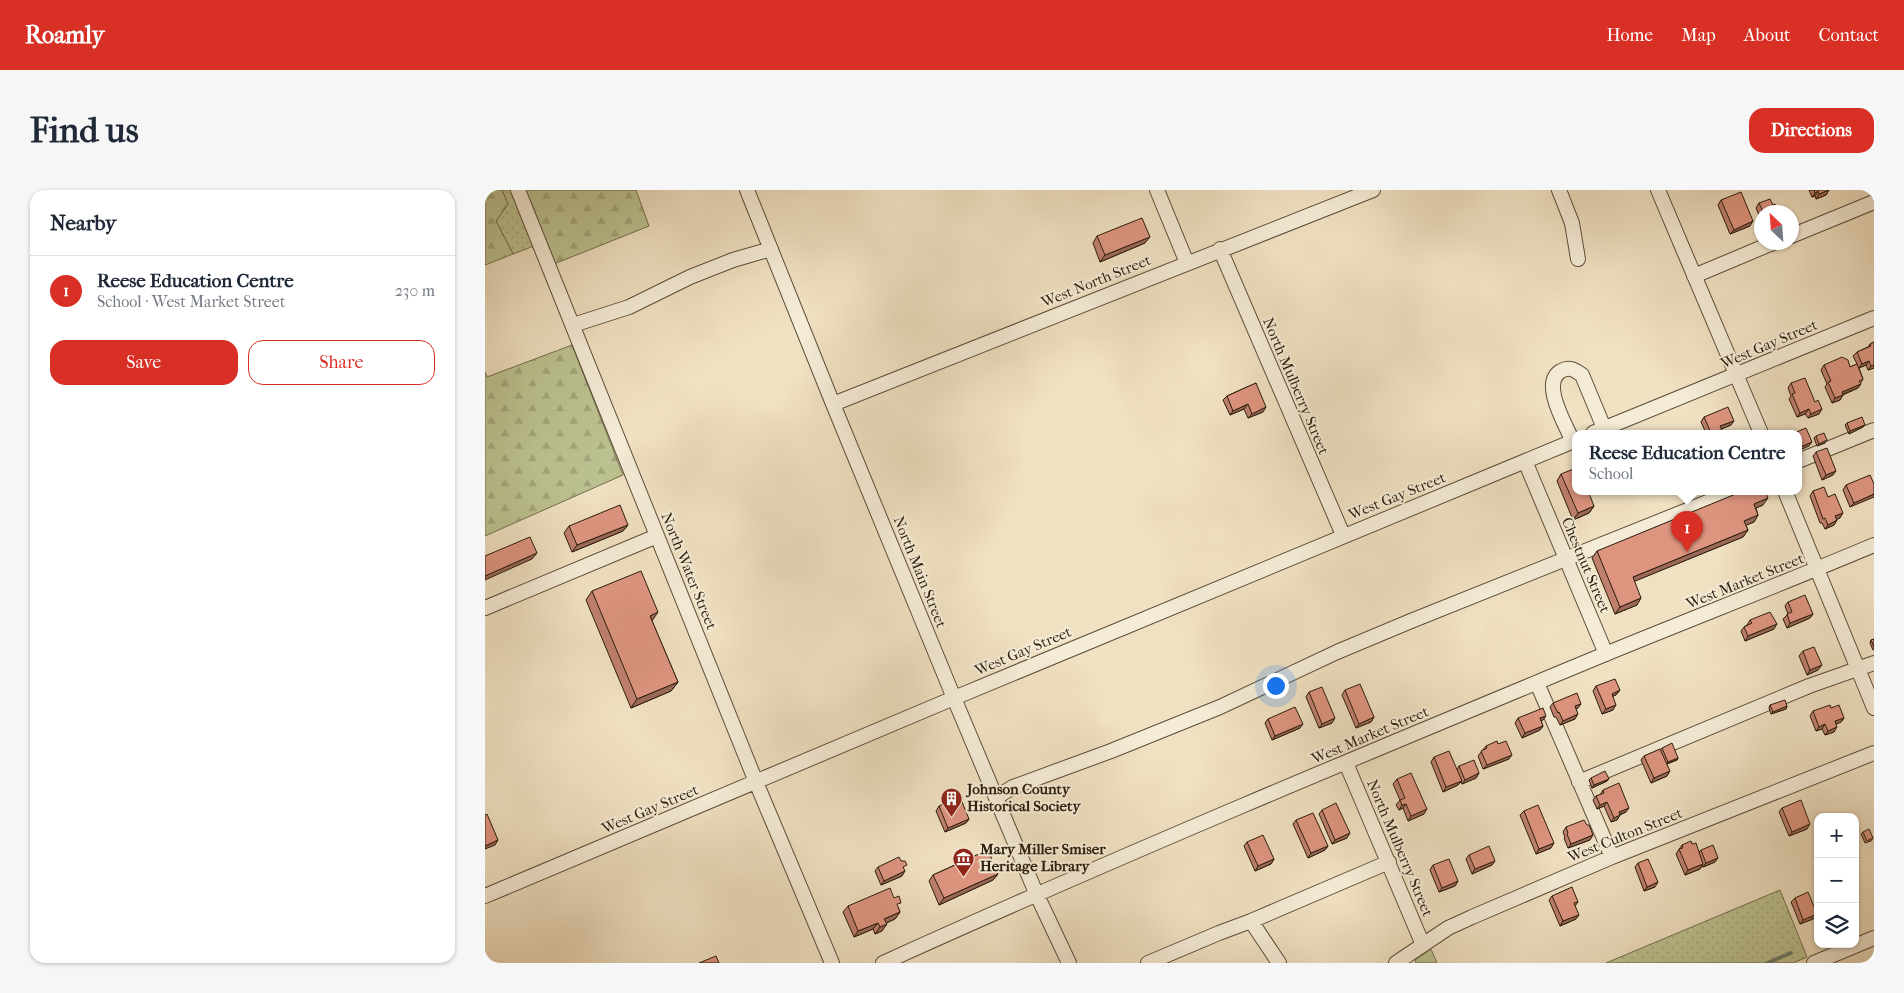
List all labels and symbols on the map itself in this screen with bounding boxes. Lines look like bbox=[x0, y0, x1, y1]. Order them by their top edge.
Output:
north arrow bbox=[1754, 205, 1799, 250]
street label: West North Street bbox=[1037, 251, 1154, 312]
street label: North Mulberry Street bbox=[1259, 315, 1333, 458]
street label: West Gay Street bbox=[1717, 315, 1821, 373]
street label: West Gay Street bbox=[1345, 468, 1449, 524]
street label: North Water Street bbox=[657, 510, 721, 633]
pin: 1 bbox=[1671, 511, 1703, 552]
street label: North Main Street bbox=[889, 514, 951, 631]
street label: Chestnut Street bbox=[1558, 515, 1614, 616]
street label: West Market Street bbox=[1683, 549, 1807, 613]
street label: West Gay Street bbox=[971, 622, 1075, 680]
your location bbox=[1263, 673, 1289, 699]
street label: West Market Street bbox=[1308, 702, 1432, 768]
street label: North Mulberry Street bbox=[1363, 777, 1437, 920]
street label: West Gay Street bbox=[598, 780, 702, 838]
place label: Johnson County Historical Society bbox=[965, 780, 1081, 815]
building icon: Johnson County Historical Society bbox=[939, 786, 963, 817]
street label: West Culton Street bbox=[1564, 804, 1686, 867]
place label: Mary Miller Smiser Heritage Library bbox=[979, 840, 1106, 875]
museum icon: Mary Miller Smiser Heritage Library bbox=[952, 846, 976, 877]

